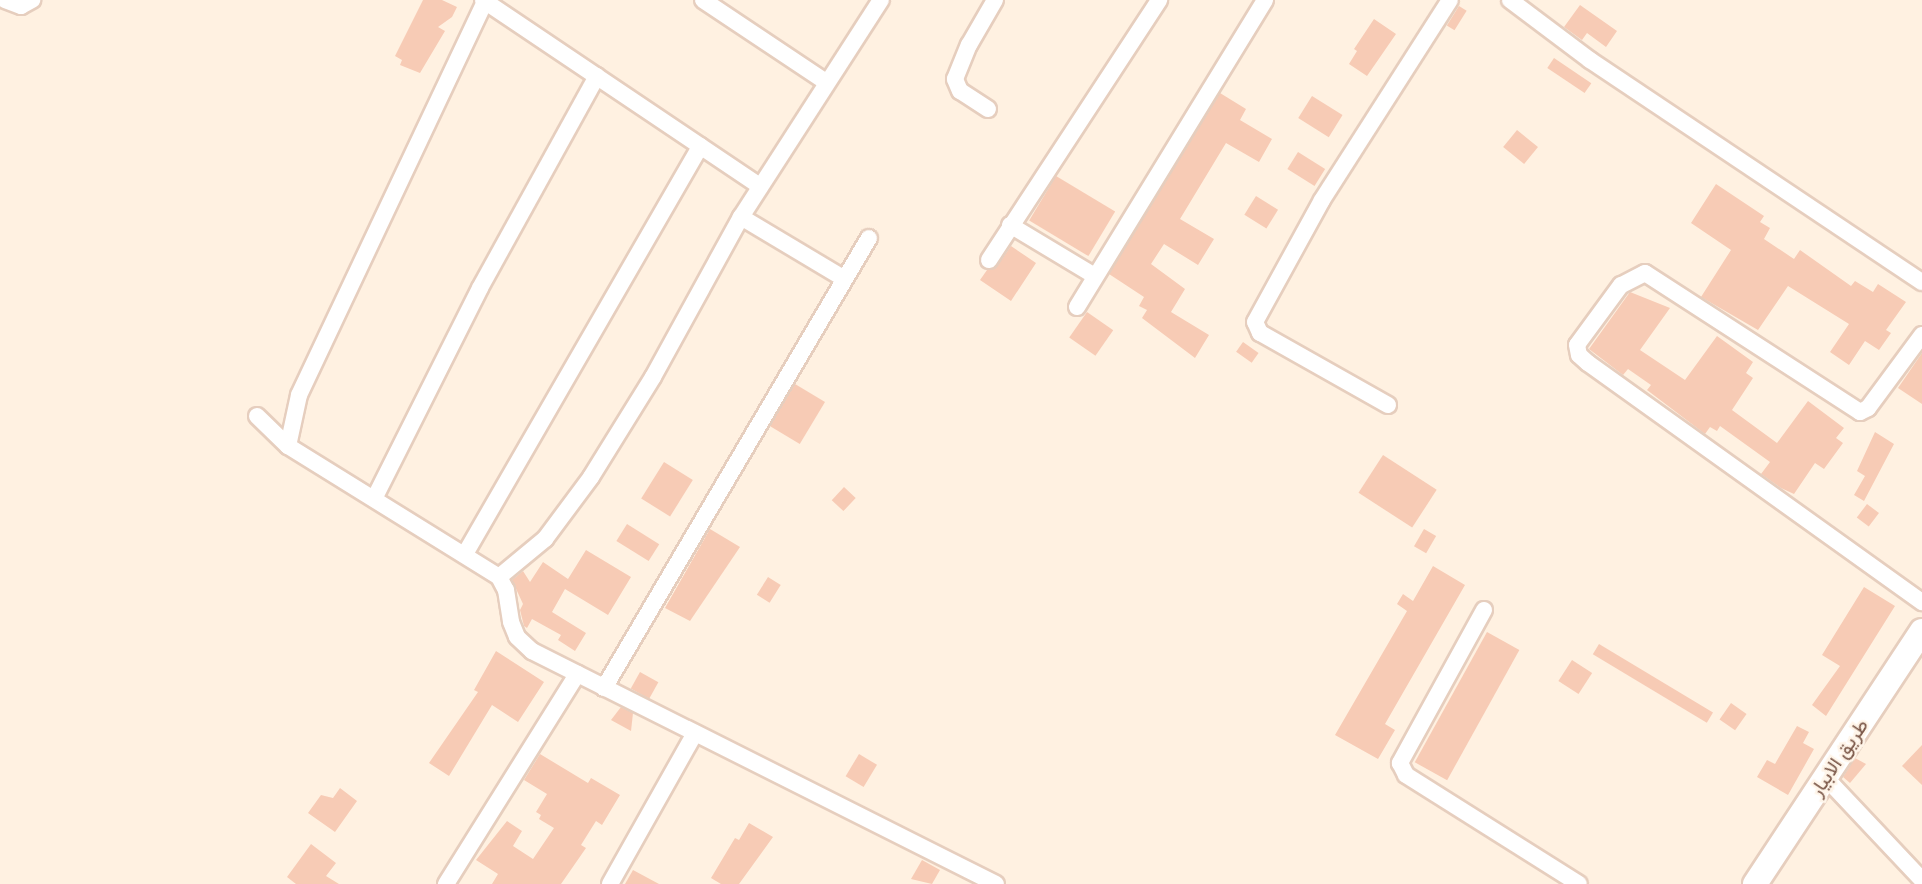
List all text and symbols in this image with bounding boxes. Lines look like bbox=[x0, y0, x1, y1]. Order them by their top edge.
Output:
street label: طريق الابيار bbox=[1803, 714, 1873, 800]

